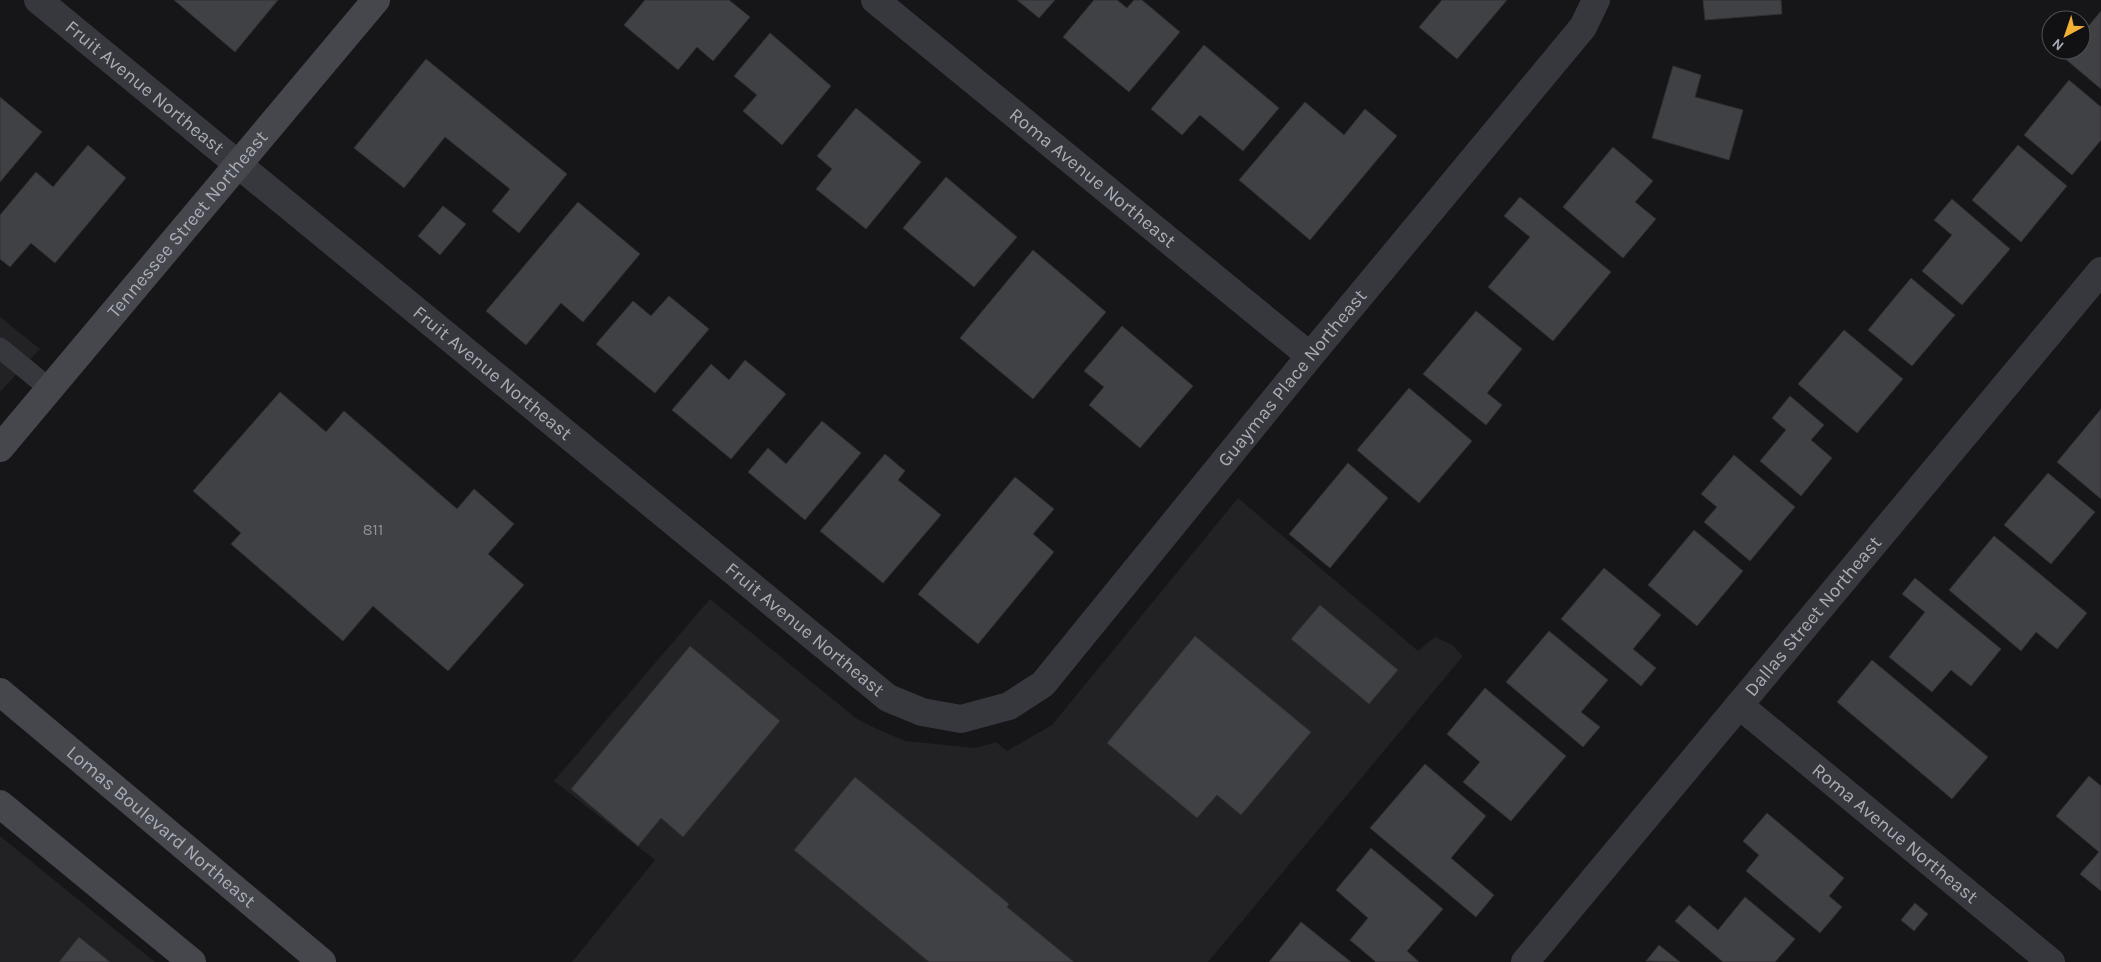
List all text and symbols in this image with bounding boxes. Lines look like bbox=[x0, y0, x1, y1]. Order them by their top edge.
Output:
north arrow bbox=[2041, 10, 2091, 60]
street label: Fruit Avenue Northeast bbox=[61, 16, 229, 159]
text: N bbox=[2049, 35, 2067, 54]
street label: Roma Avenue Northeast bbox=[1005, 104, 1180, 252]
street label: Tennessee Street Northeast bbox=[103, 126, 273, 322]
street label: Guaymas Place Northeast bbox=[1213, 285, 1371, 471]
street label: Fruit Avenue Northeast bbox=[409, 301, 576, 445]
house number: 811 bbox=[363, 520, 383, 539]
street label: Dallas Street Northeast bbox=[1740, 532, 1886, 701]
street label: Fruit Avenue Northeast bbox=[721, 558, 889, 701]
street label: Lomas Boulevard Northeast bbox=[62, 741, 260, 912]
street label: Roma Avenue Northeast bbox=[1808, 759, 1982, 908]

